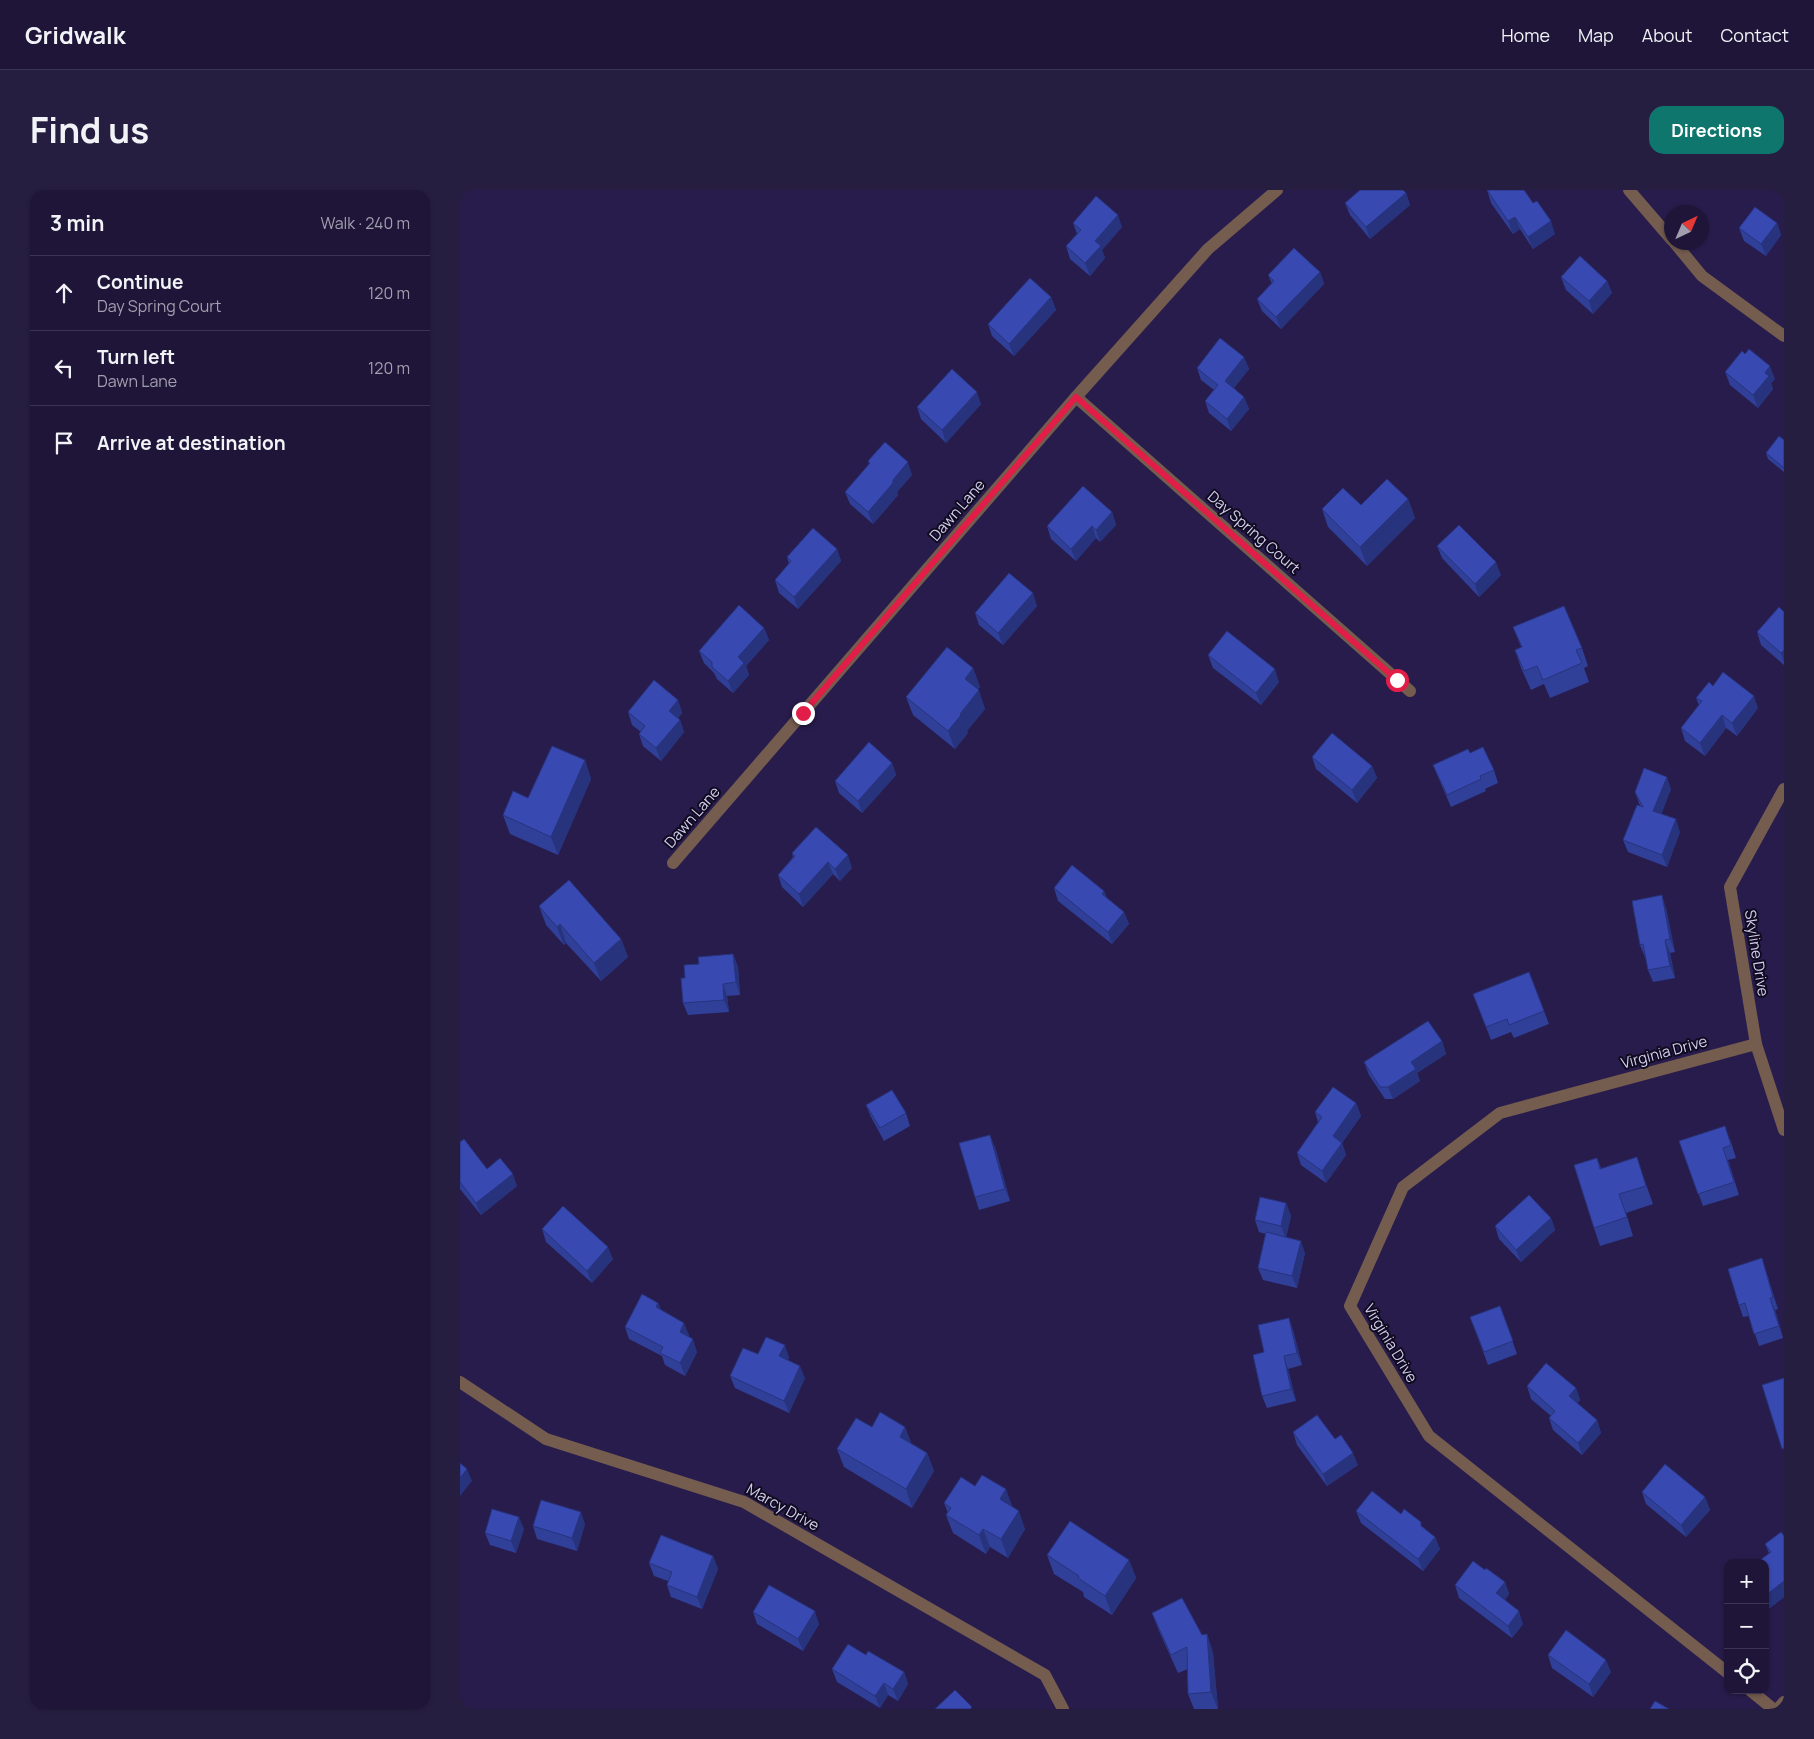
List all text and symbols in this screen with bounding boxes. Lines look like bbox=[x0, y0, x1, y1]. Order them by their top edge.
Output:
text: Gridwalk bbox=[25, 18, 126, 51]
text: Home bbox=[1501, 23, 1550, 47]
text: Map bbox=[1578, 23, 1614, 47]
text: About bbox=[1642, 23, 1692, 47]
text: Contact bbox=[1720, 23, 1789, 47]
text: Find us bbox=[30, 106, 149, 154]
button: Directions bbox=[1649, 106, 1784, 154]
north arrow bbox=[1664, 205, 1709, 250]
text: 3 min bbox=[50, 209, 104, 237]
text: Walk · 240 m bbox=[320, 212, 410, 234]
text: Continue bbox=[97, 269, 183, 295]
icon: ahead bbox=[50, 279, 78, 307]
text: 120 m bbox=[368, 282, 410, 304]
text: Day Spring Court bbox=[97, 295, 221, 317]
text: Turn left bbox=[97, 344, 175, 370]
icon: left bbox=[50, 354, 78, 382]
text: 120 m bbox=[368, 357, 410, 379]
text: Dawn Lane bbox=[97, 370, 177, 392]
icon: arrive bbox=[50, 429, 78, 457]
text: Arrive at destination bbox=[97, 430, 286, 456]
street label: Dawn Lane bbox=[924, 475, 990, 545]
street label: Day Spring Court bbox=[1203, 486, 1305, 578]
route start bbox=[1386, 669, 1409, 692]
route end bbox=[792, 702, 815, 725]
street label: Dawn Lane bbox=[659, 782, 725, 852]
street label: Skyline Drive bbox=[1740, 908, 1774, 998]
street label: Virginia Drive bbox=[1619, 1030, 1710, 1074]
street label: Virginia Drive bbox=[1359, 1300, 1423, 1387]
street label: Marcy Drive bbox=[743, 1478, 823, 1536]
map controls bbox=[1724, 1559, 1769, 1694]
button: + bbox=[1724, 1559, 1769, 1604]
button: − bbox=[1724, 1604, 1769, 1649]
button: locate bbox=[1724, 1649, 1769, 1694]

